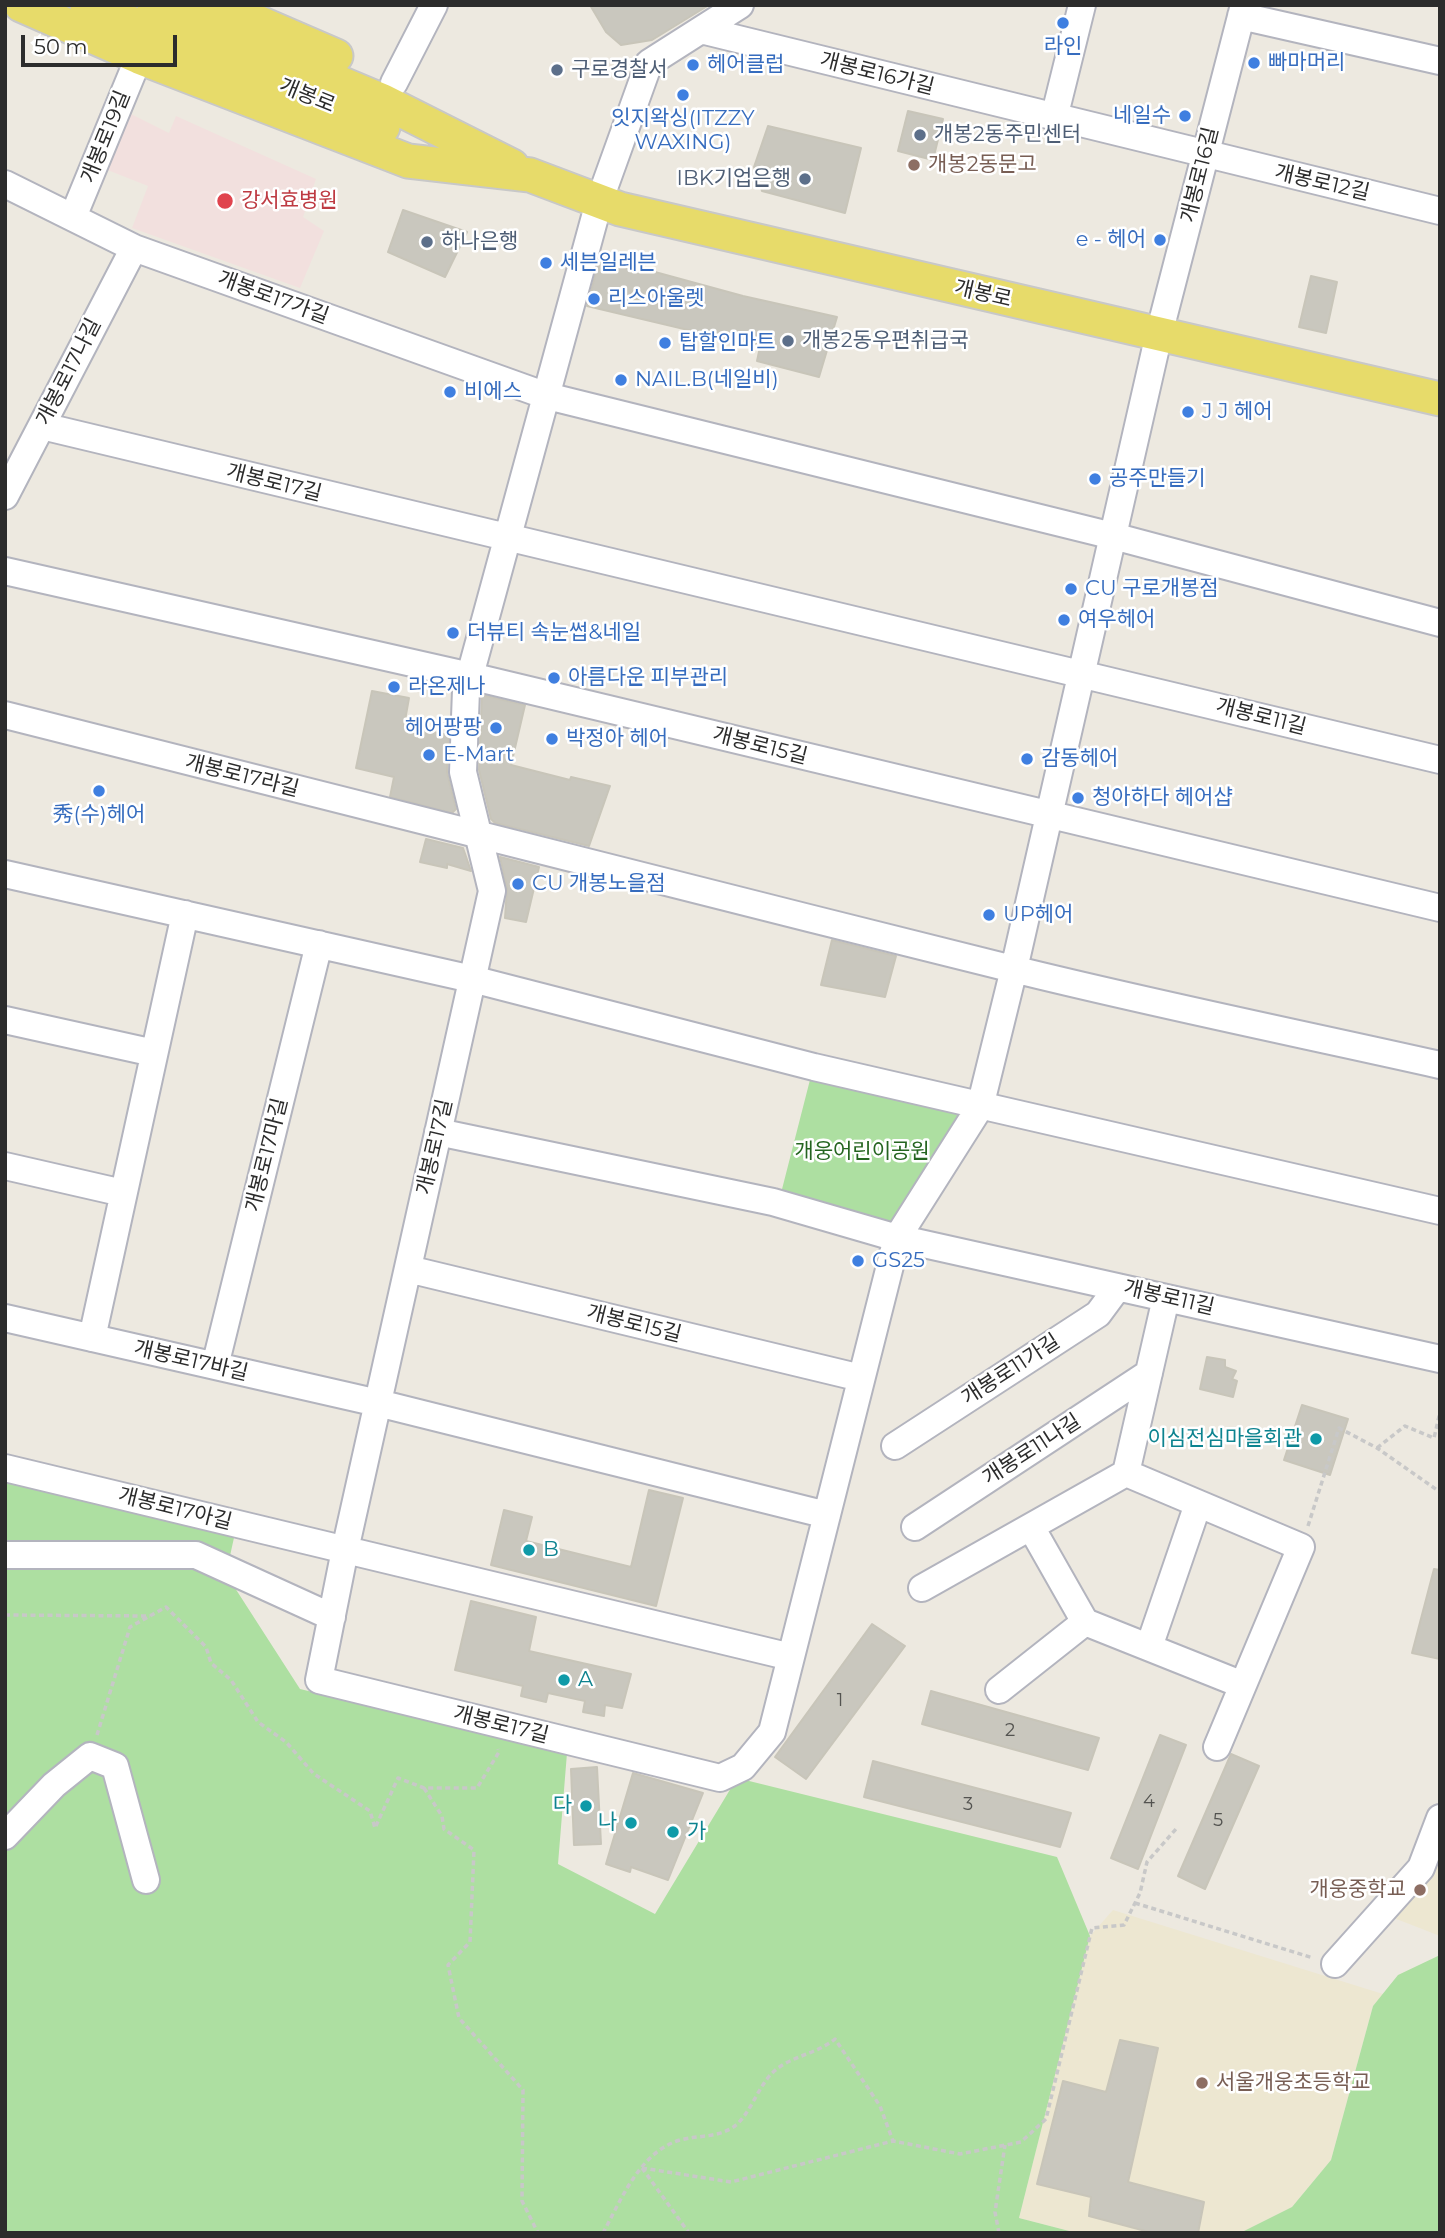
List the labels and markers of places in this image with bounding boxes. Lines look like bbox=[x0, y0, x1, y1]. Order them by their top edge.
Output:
marker: 라인 bbox=[1055, 15, 1071, 31]
place label: 라인 bbox=[1044, 34, 1082, 60]
place label: 빠마머리 bbox=[1268, 50, 1345, 76]
place label: 헤어클럽 bbox=[707, 52, 784, 78]
marker: 빠마머리 bbox=[1246, 55, 1262, 71]
place label: 구로경찰서 bbox=[571, 57, 668, 83]
marker: 헤어클럽 bbox=[685, 57, 701, 73]
marker: 구로경찰서 bbox=[549, 62, 565, 78]
marker: 잇지왁싱(ITZZY WAXING) bbox=[675, 87, 691, 103]
place label: 네일수 bbox=[1113, 103, 1171, 129]
place label: 잇지왁싱(ITZZY WAXING) bbox=[611, 106, 755, 156]
marker: 네일수 bbox=[1177, 108, 1193, 124]
place label: 개봉2동주민센터 bbox=[934, 122, 1081, 148]
marker: 개봉2동주민센터 bbox=[912, 127, 928, 143]
place label: 개봉2동문고 bbox=[928, 152, 1037, 178]
marker: 개봉2동문고 bbox=[906, 157, 922, 173]
place label: IBK기업은행 bbox=[677, 166, 791, 192]
marker: IBK기업은행 bbox=[797, 171, 813, 187]
place label: 강서효병원 bbox=[241, 188, 338, 214]
marker: 강서효병원 bbox=[215, 191, 235, 211]
place label: e - 헤어 bbox=[1076, 227, 1146, 253]
place label: 하나은행 bbox=[441, 229, 518, 255]
marker: e - 헤어 bbox=[1152, 232, 1168, 248]
marker: 하나은행 bbox=[419, 234, 435, 250]
place label: 세븐일레븐 bbox=[560, 250, 657, 276]
marker: 세븐일레븐 bbox=[538, 255, 554, 271]
place label: 리스아울렛 bbox=[608, 286, 705, 312]
marker: 리스아울렛 bbox=[586, 291, 602, 307]
place label: 개봉2동우편취급국 bbox=[802, 328, 968, 354]
place label: 탑할인마트 bbox=[679, 330, 776, 356]
marker: 개봉2동우편취급국 bbox=[780, 333, 796, 349]
marker: 탑할인마트 bbox=[657, 335, 673, 351]
place label: NAIL.B(네일비) bbox=[635, 367, 779, 393]
marker: NAIL.B(네일비) bbox=[613, 372, 629, 388]
place label: 비에스 bbox=[464, 379, 522, 405]
marker: 비에스 bbox=[442, 384, 458, 400]
place label: J J 헤어 bbox=[1202, 399, 1273, 425]
marker: J J 헤어 bbox=[1180, 404, 1196, 420]
place label: 공주만들기 bbox=[1109, 466, 1206, 492]
marker: 공주만들기 bbox=[1087, 471, 1103, 487]
place label: CU 구로개봉점 bbox=[1085, 576, 1219, 602]
marker: CU 구로개봉점 bbox=[1063, 581, 1079, 597]
place label: 여우헤어 bbox=[1078, 607, 1155, 633]
marker: 여우헤어 bbox=[1056, 612, 1072, 628]
place label: 더뷰티 속눈썹&네일 bbox=[467, 620, 641, 646]
marker: 더뷰티 속눈썹&네일 bbox=[445, 625, 461, 641]
place label: 아름다운 피부관리 bbox=[568, 665, 728, 691]
marker: 아름다운 피부관리 bbox=[546, 670, 562, 686]
place label: 라온제나 bbox=[408, 674, 485, 700]
marker: 라온제나 bbox=[386, 679, 402, 695]
place label: 헤어팡팡 bbox=[405, 715, 482, 741]
marker: 헤어팡팡 bbox=[488, 720, 504, 736]
place label: 박정아 헤어 bbox=[566, 726, 668, 752]
marker: 박정아 헤어 bbox=[544, 731, 560, 747]
place label: E-Mart bbox=[443, 742, 514, 768]
place label: 감동헤어 bbox=[1041, 746, 1118, 772]
marker: E-Mart bbox=[421, 747, 437, 763]
marker: 감동헤어 bbox=[1019, 751, 1035, 767]
marker: 秀(수)헤어 bbox=[91, 783, 107, 799]
place label: 청아하다 헤어샵 bbox=[1092, 785, 1233, 811]
marker: 청아하다 헤어샵 bbox=[1070, 790, 1086, 806]
place label: 秀(수)헤어 bbox=[53, 802, 145, 828]
place label: CU 개봉노을점 bbox=[532, 871, 666, 897]
marker: CU 개봉노을점 bbox=[510, 876, 526, 892]
place label: UP헤어 bbox=[1003, 902, 1073, 928]
marker: UP헤어 bbox=[981, 907, 997, 923]
place label: GS25 bbox=[872, 1248, 925, 1274]
marker: GS25 bbox=[850, 1253, 866, 1269]
place label: 이심전심마을회관 bbox=[1147, 1426, 1302, 1452]
marker: 이심전심마을회관 bbox=[1308, 1431, 1324, 1447]
place label: B bbox=[543, 1537, 559, 1563]
marker: B bbox=[521, 1542, 537, 1558]
place label: A bbox=[578, 1667, 593, 1693]
marker: A bbox=[556, 1672, 572, 1688]
place label: 다 bbox=[553, 1793, 572, 1819]
marker: 다 bbox=[578, 1798, 594, 1814]
place label: 나 bbox=[598, 1810, 617, 1836]
marker: 나 bbox=[623, 1815, 639, 1831]
place label: 가 bbox=[687, 1819, 706, 1845]
marker: 가 bbox=[665, 1824, 681, 1840]
place label: 개웅중학교 bbox=[1309, 1877, 1406, 1903]
marker: 개웅중학교 bbox=[1412, 1882, 1428, 1898]
place label: 서울개웅초등학교 bbox=[1216, 2070, 1371, 2096]
marker: 서울개웅초등학교 bbox=[1194, 2075, 1210, 2091]

